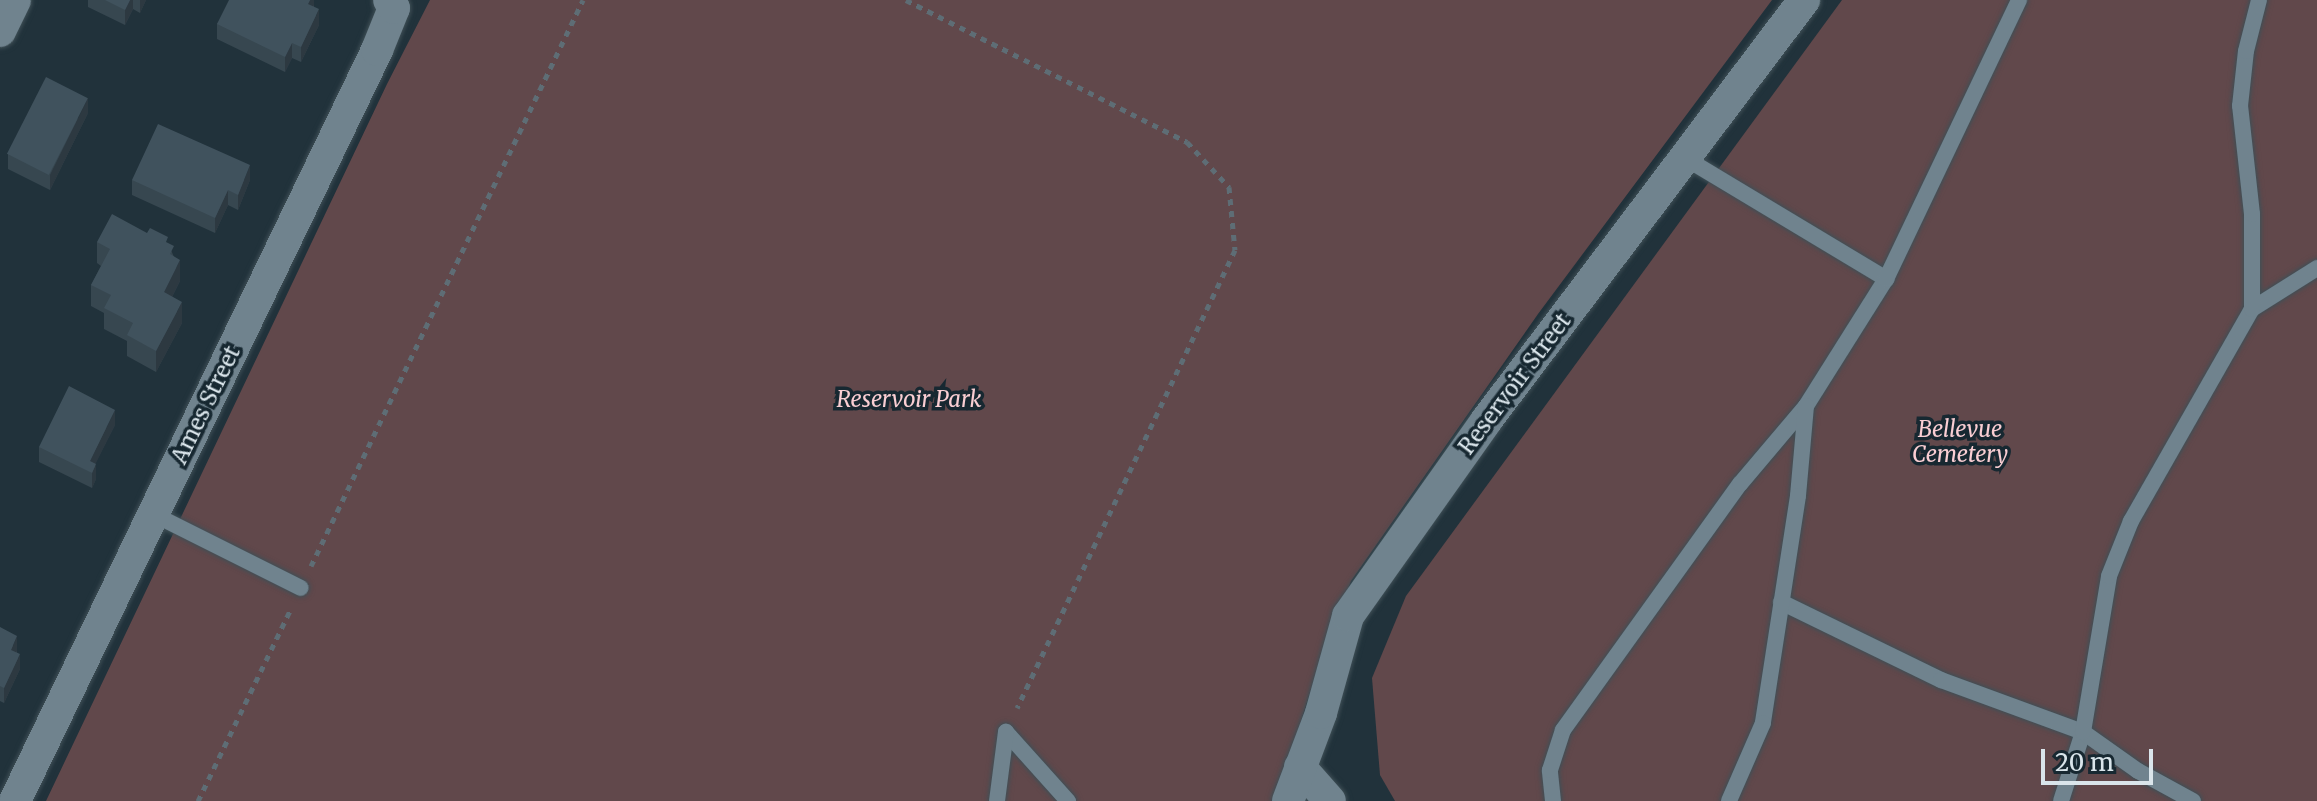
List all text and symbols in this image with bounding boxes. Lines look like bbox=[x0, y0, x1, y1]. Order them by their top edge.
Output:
street label: Reservoir Street bbox=[1453, 308, 1577, 460]
street label: Ames Street bbox=[166, 342, 246, 468]
park label: Reservoir Park bbox=[836, 387, 982, 413]
park label: Bellevue Cemetery bbox=[1912, 416, 2008, 468]
scale bar bbox=[2045, 733, 2157, 783]
text: 20 m bbox=[2055, 747, 2114, 778]

